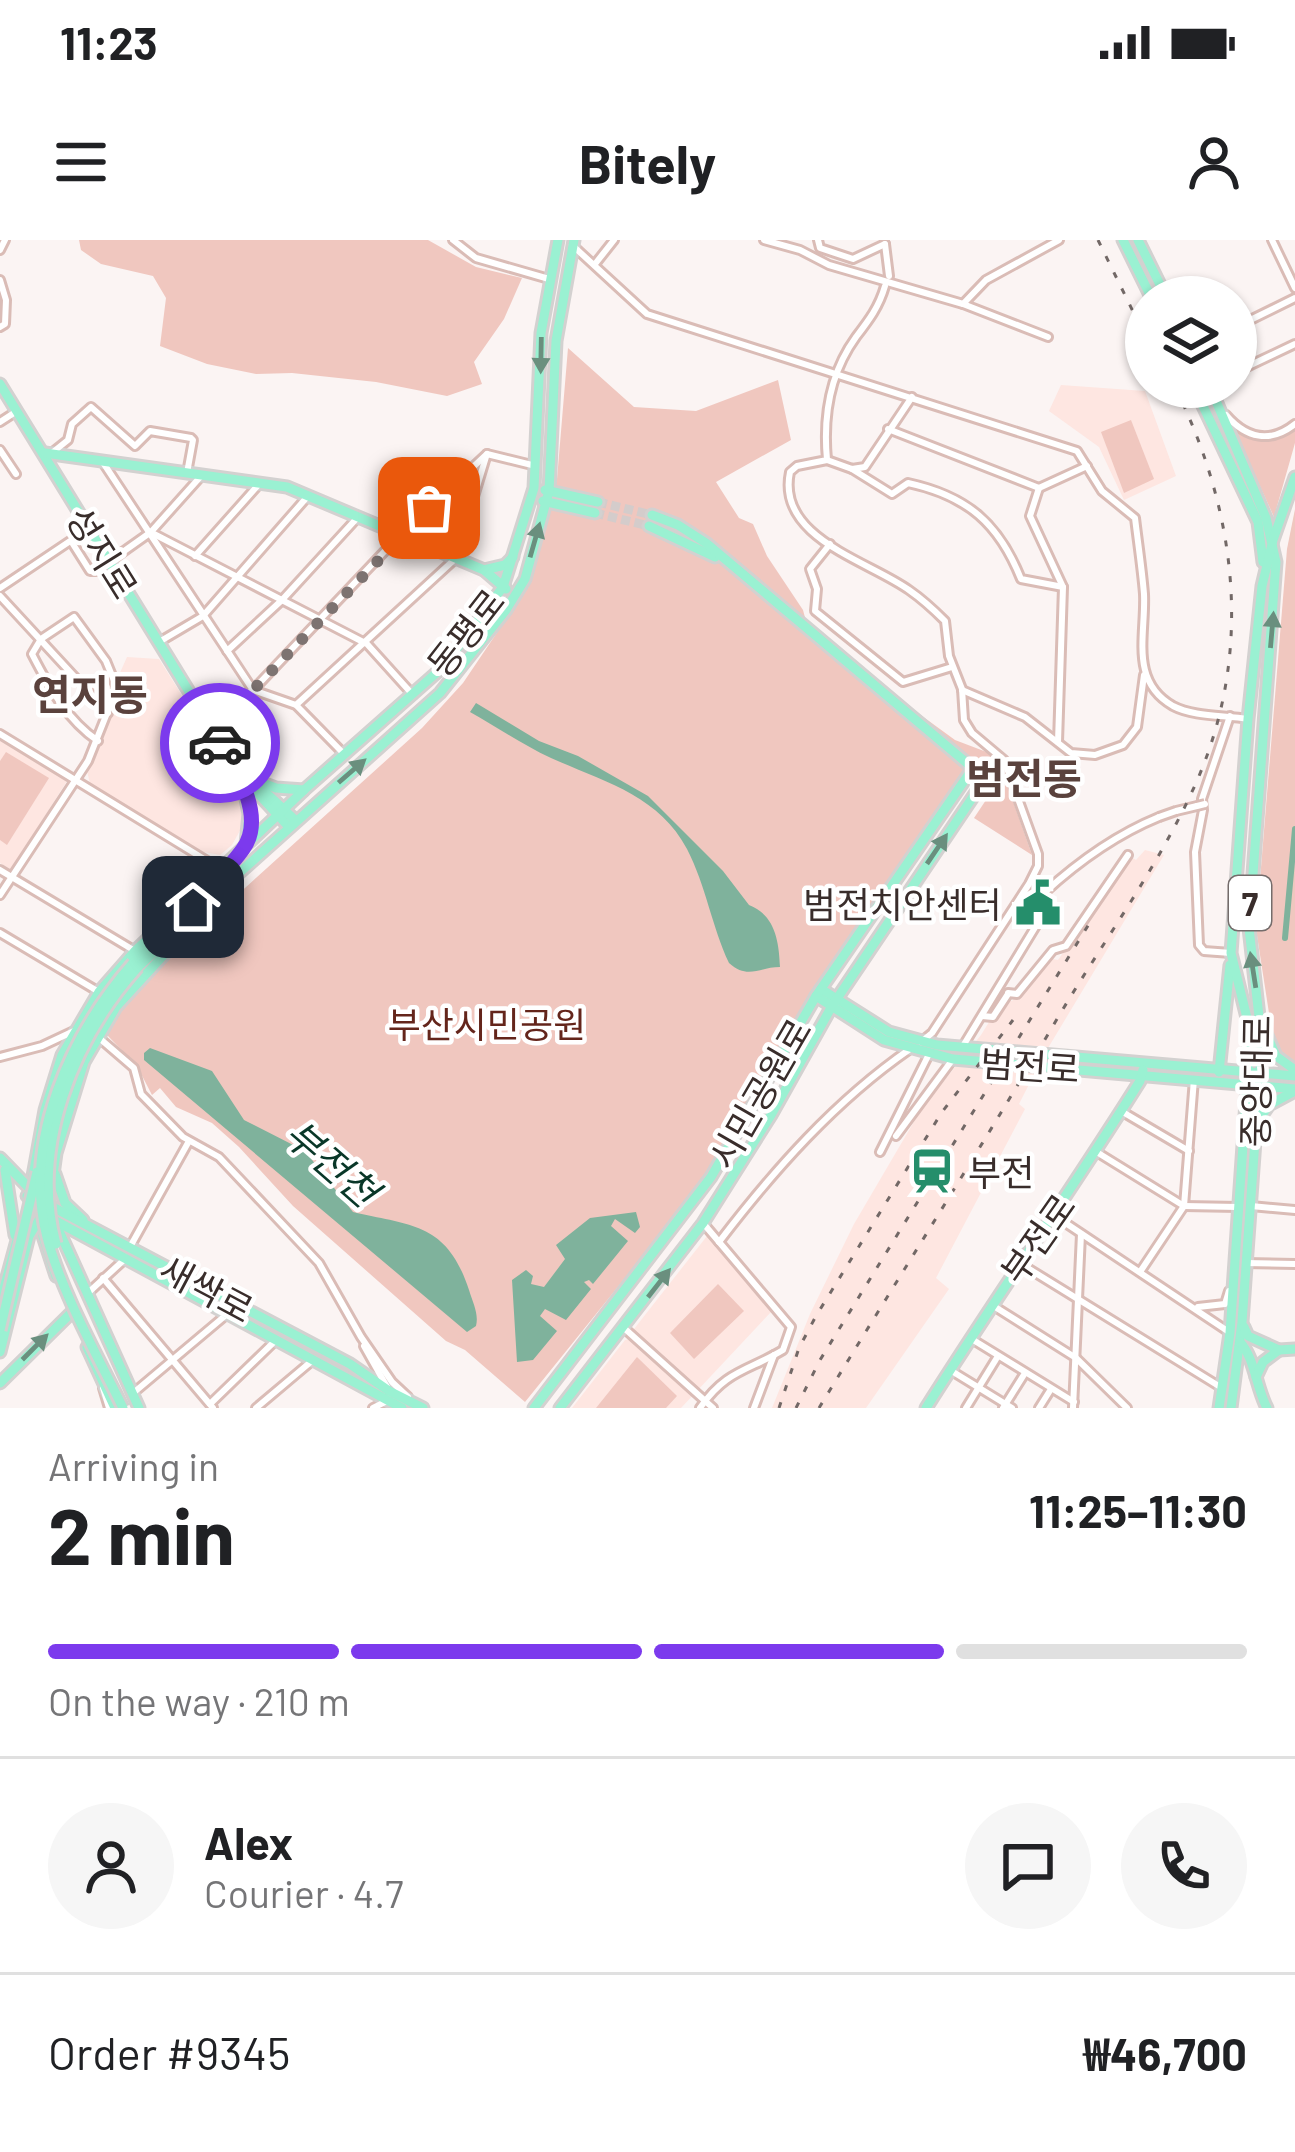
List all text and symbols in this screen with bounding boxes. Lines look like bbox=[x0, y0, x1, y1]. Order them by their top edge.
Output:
text: 11:23 bbox=[60, 15, 157, 69]
icon: menu bbox=[48, 129, 114, 195]
icon: person bbox=[1181, 129, 1247, 195]
text: Bitely bbox=[579, 130, 716, 195]
map controls bbox=[1125, 276, 1257, 408]
button: layers bbox=[1125, 276, 1257, 408]
one-way arrow bbox=[531, 337, 550, 375]
pin bbox=[378, 457, 480, 559]
icon: bag bbox=[396, 475, 462, 541]
street label: 성지로 bbox=[58, 498, 148, 606]
one-way arrow bbox=[527, 521, 545, 558]
street label: 동평로 bbox=[417, 580, 513, 684]
one-way arrow bbox=[1263, 610, 1282, 648]
district label: 연지동 bbox=[32, 668, 148, 718]
courier bbox=[160, 683, 280, 803]
icon: car bbox=[187, 710, 253, 776]
district label: 범전동 bbox=[966, 752, 1082, 802]
one-way arrow bbox=[337, 759, 367, 785]
one-way arrow bbox=[925, 833, 948, 866]
pin bbox=[142, 856, 244, 958]
icon: home bbox=[160, 874, 226, 940]
road number: 7 bbox=[1229, 876, 1271, 930]
public building icon: 범전치안센터 bbox=[1013, 878, 1063, 928]
place label: 범전치안센터 bbox=[803, 882, 1002, 925]
one-way arrow bbox=[1243, 950, 1262, 988]
park label: 부산시민공원 bbox=[388, 1002, 586, 1045]
street label: 시민공원로 bbox=[699, 1011, 819, 1175]
street label: 중앙대로 bbox=[1232, 1014, 1278, 1148]
street label: 범전로 bbox=[979, 1040, 1081, 1090]
water label: 부전천 bbox=[276, 1109, 391, 1218]
station icon: 부전 bbox=[907, 1146, 957, 1196]
place label: 부전 bbox=[968, 1150, 1034, 1193]
street label: 부전로 bbox=[991, 1185, 1083, 1291]
street label: 새싹로 bbox=[153, 1246, 261, 1330]
one-way arrow bbox=[646, 1268, 670, 1299]
one-way arrow bbox=[21, 1333, 49, 1362]
text: Arriving in bbox=[48, 1442, 219, 1489]
text: 11:25–11:30 bbox=[1029, 1483, 1247, 1537]
text: 2 min bbox=[48, 1487, 235, 1581]
text: On the way · 210 m bbox=[48, 1677, 350, 1724]
button: person bbox=[48, 1803, 174, 1929]
button: chat bbox=[965, 1803, 1091, 1929]
button: phone bbox=[1121, 1803, 1247, 1929]
text: Alex bbox=[204, 1815, 293, 1869]
text: Courier · 4.7 bbox=[204, 1869, 404, 1916]
text: Order #9345 bbox=[48, 2025, 290, 2079]
text: ₩46,700 bbox=[1084, 2026, 1247, 2080]

